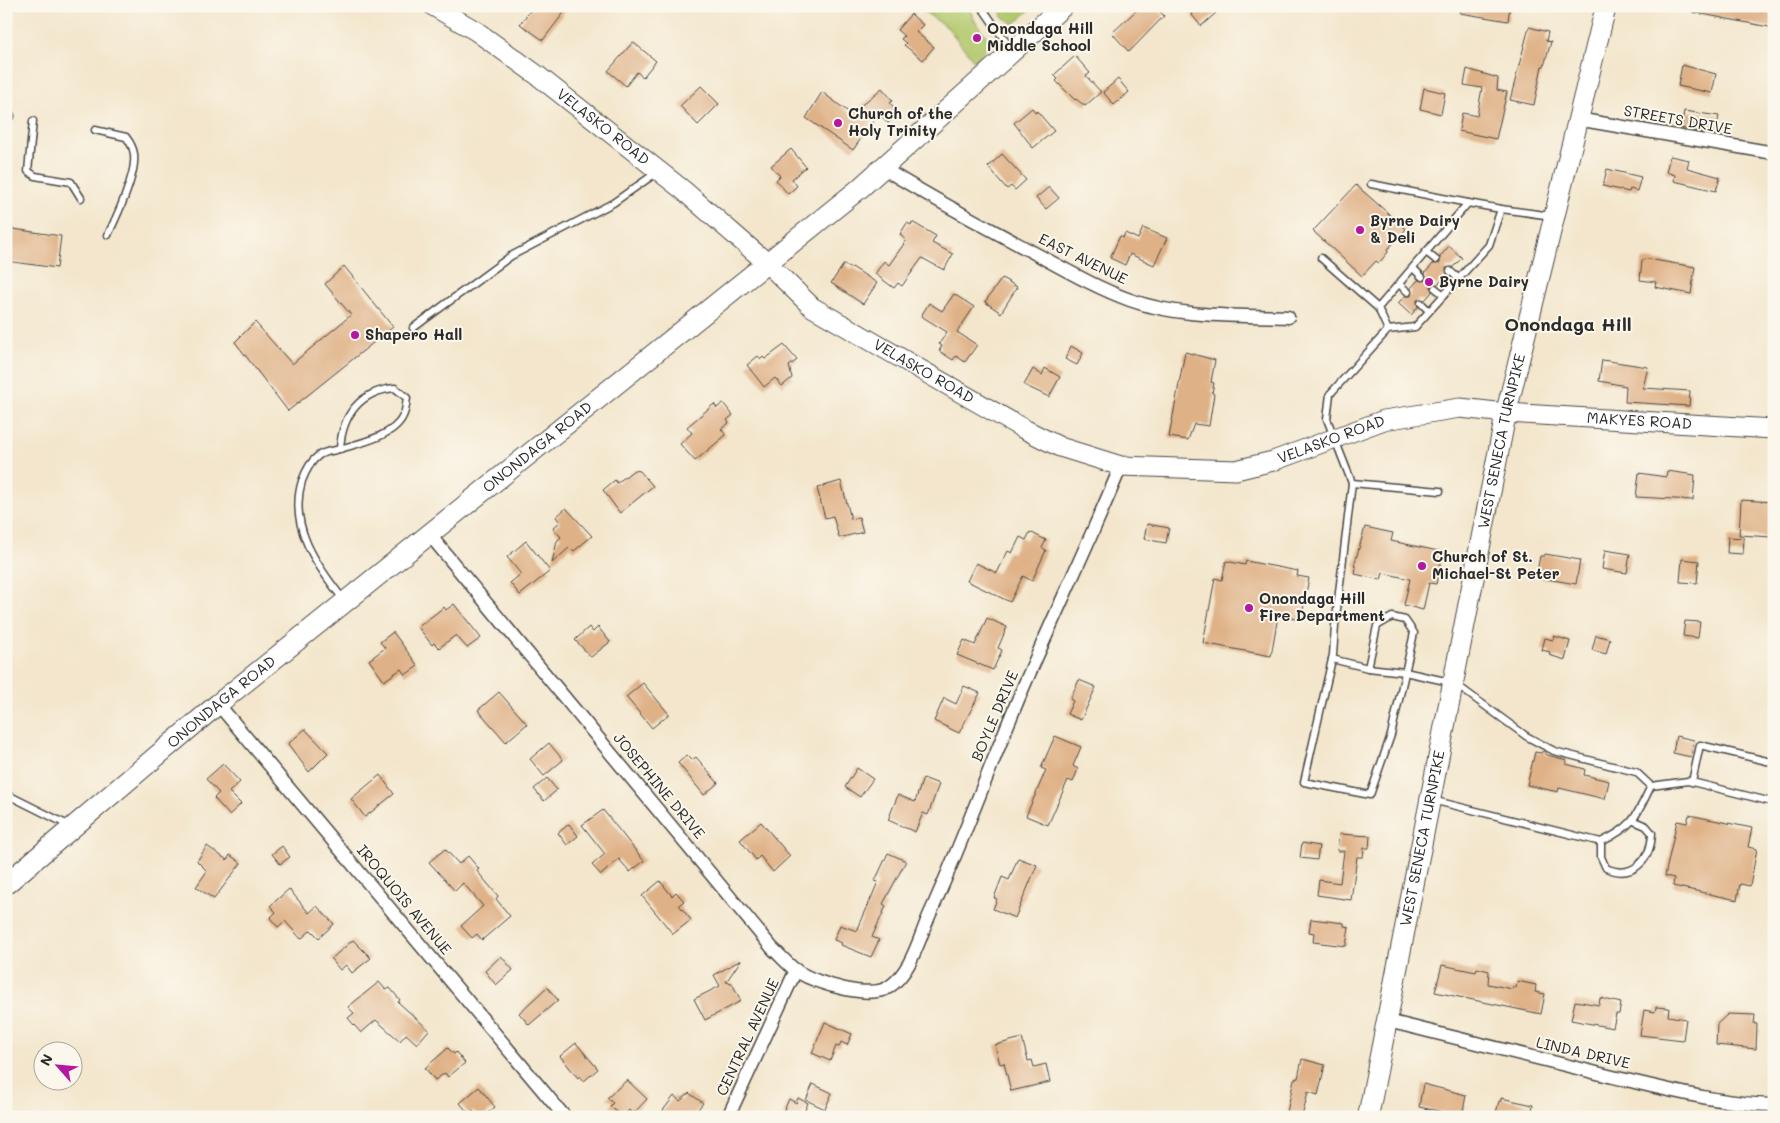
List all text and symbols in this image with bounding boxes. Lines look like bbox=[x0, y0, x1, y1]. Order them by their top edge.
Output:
place label: Onondaga Hill Middle School bbox=[987, 18, 1093, 55]
marker: Onondaga Hill Middle School bbox=[971, 32, 983, 44]
street label: VELASKO ROAD bbox=[553, 83, 654, 169]
street label: STREETS DRIVE bbox=[1622, 100, 1734, 138]
place label: Church of the Holy Trinity bbox=[848, 103, 953, 140]
marker: Church of the Holy Trinity bbox=[832, 117, 844, 129]
place label: Byrne Dairy & Deli bbox=[1370, 210, 1460, 247]
marker: Byrne Dairy & Deli bbox=[1354, 224, 1366, 236]
street label: EAST AVENUE bbox=[1036, 228, 1132, 288]
place label: Byrne Dairy bbox=[1439, 271, 1529, 291]
marker: Byrne Dairy bbox=[1423, 276, 1435, 288]
district label: Onondaga Hill bbox=[1504, 312, 1632, 336]
place label: Shapero Hall bbox=[365, 324, 462, 344]
marker: Shapero Hall bbox=[349, 329, 361, 341]
street label: VELASKO ROAD bbox=[870, 334, 978, 407]
street label: WEST SENECA TURNPIKE bbox=[1473, 351, 1529, 530]
street label: ONONDAGA ROAD bbox=[478, 396, 596, 497]
street label: MAKYES ROAD bbox=[1586, 407, 1693, 433]
street label: VELASKO ROAD bbox=[1274, 410, 1387, 468]
place label: Church of St. Michael-St Peter bbox=[1432, 546, 1560, 583]
marker: Church of St. Michael-St Peter bbox=[1416, 560, 1428, 572]
place label: Onondaga Hill Fire Department bbox=[1259, 588, 1385, 625]
marker: Onondaga Hill Fire Department bbox=[1243, 602, 1255, 614]
street label: ONONDAGA ROAD bbox=[162, 651, 279, 752]
street label: BOYLE DRIVE bbox=[966, 667, 1022, 764]
street label: JOSEPHINE DRIVE bbox=[609, 728, 710, 843]
street label: WEST SENECA TURNPIKE bbox=[1395, 748, 1449, 928]
street label: IROQUOIS AVENUE bbox=[353, 840, 457, 959]
street label: CENTRAL AVENUE bbox=[711, 974, 783, 1099]
street label: LINDA DRIVE bbox=[1534, 1032, 1633, 1073]
north arrow bbox=[32, 1040, 82, 1090]
text: N bbox=[35, 1051, 57, 1069]

